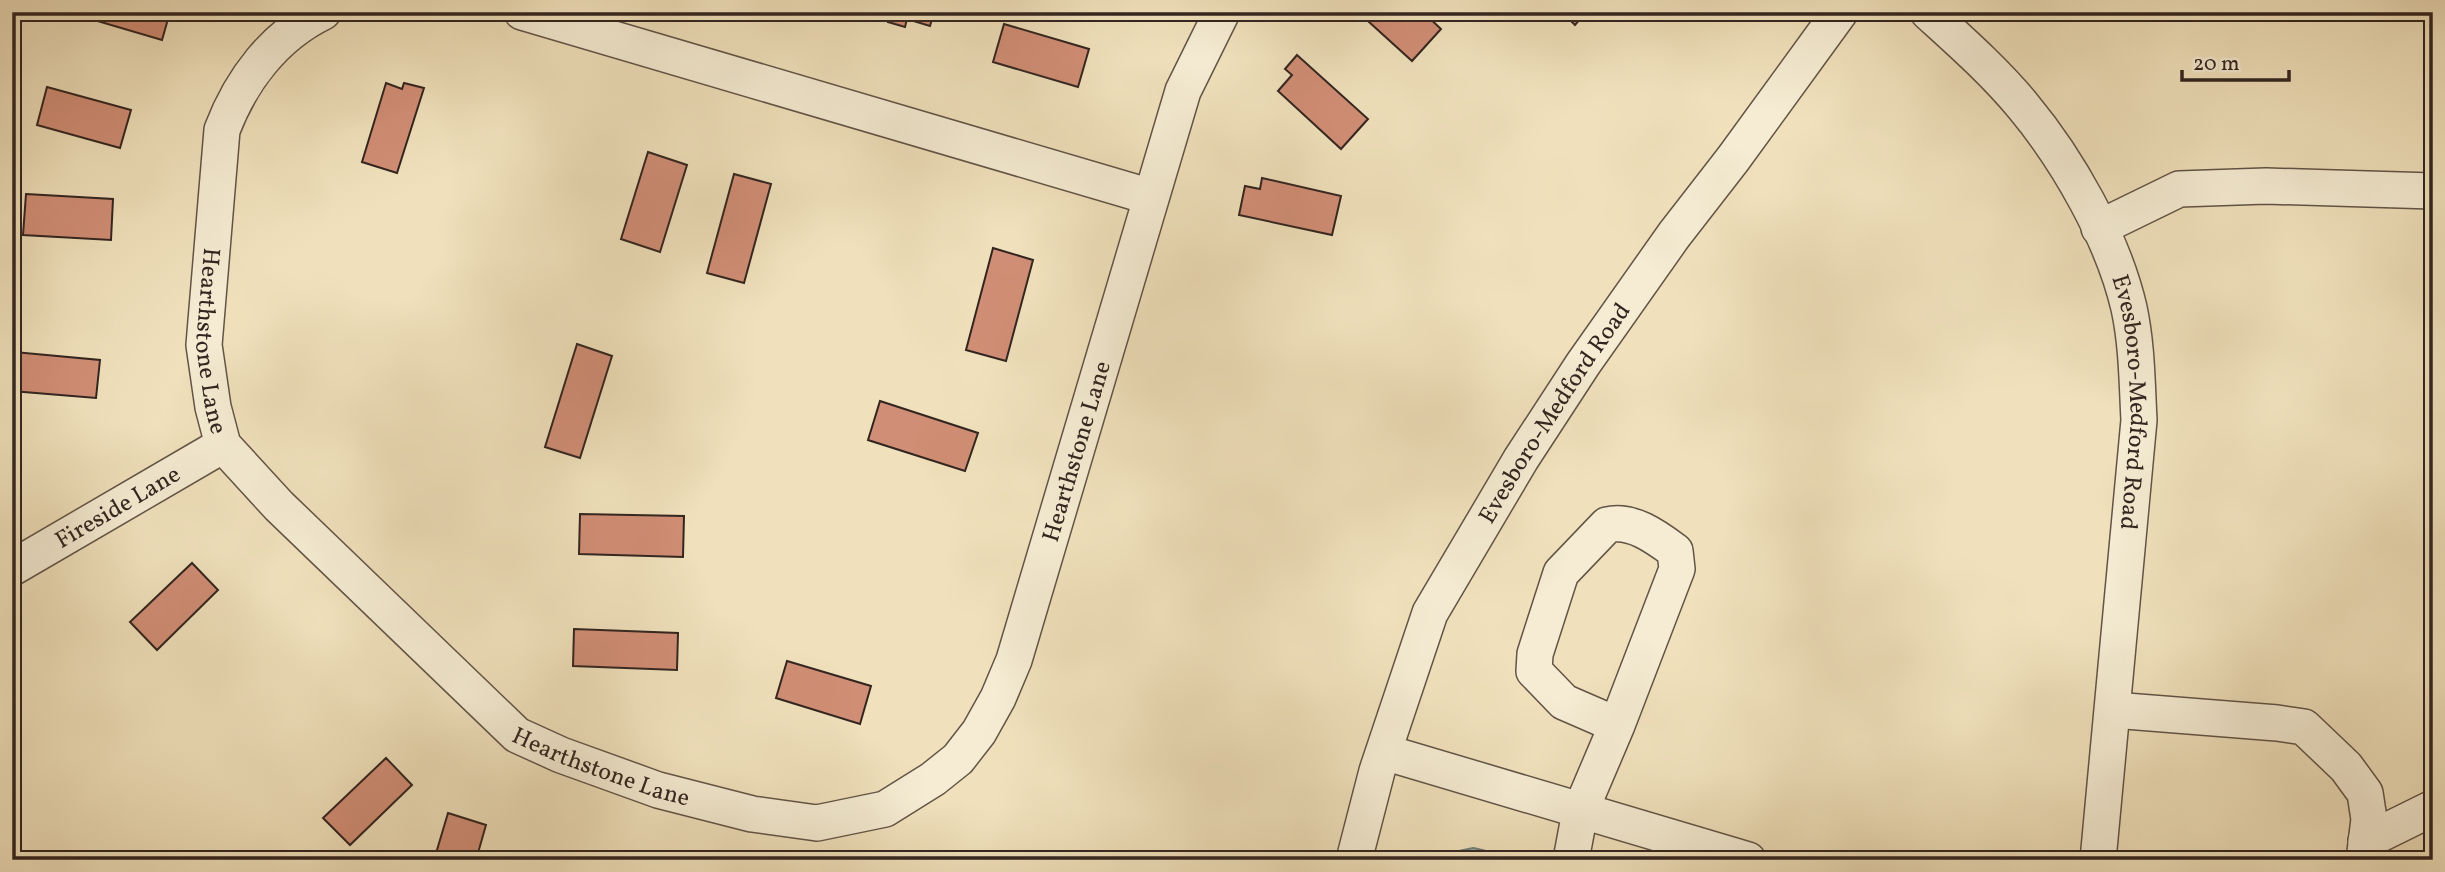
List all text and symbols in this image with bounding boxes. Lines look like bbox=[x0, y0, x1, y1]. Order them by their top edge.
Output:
scale bar bbox=[2182, 38, 2289, 82]
text: 20 m bbox=[2193, 50, 2239, 79]
street label: Hearthstone Lane bbox=[185, 246, 234, 438]
street label: Evesboro-Medford Road bbox=[2101, 270, 2155, 531]
street label: Evesboro-Medford Road bbox=[1471, 297, 1640, 531]
street label: Hearthstone Lane bbox=[1035, 357, 1121, 546]
street label: Fireside Lane bbox=[49, 458, 187, 558]
street label: Hearthstone Lane bbox=[506, 720, 693, 816]

